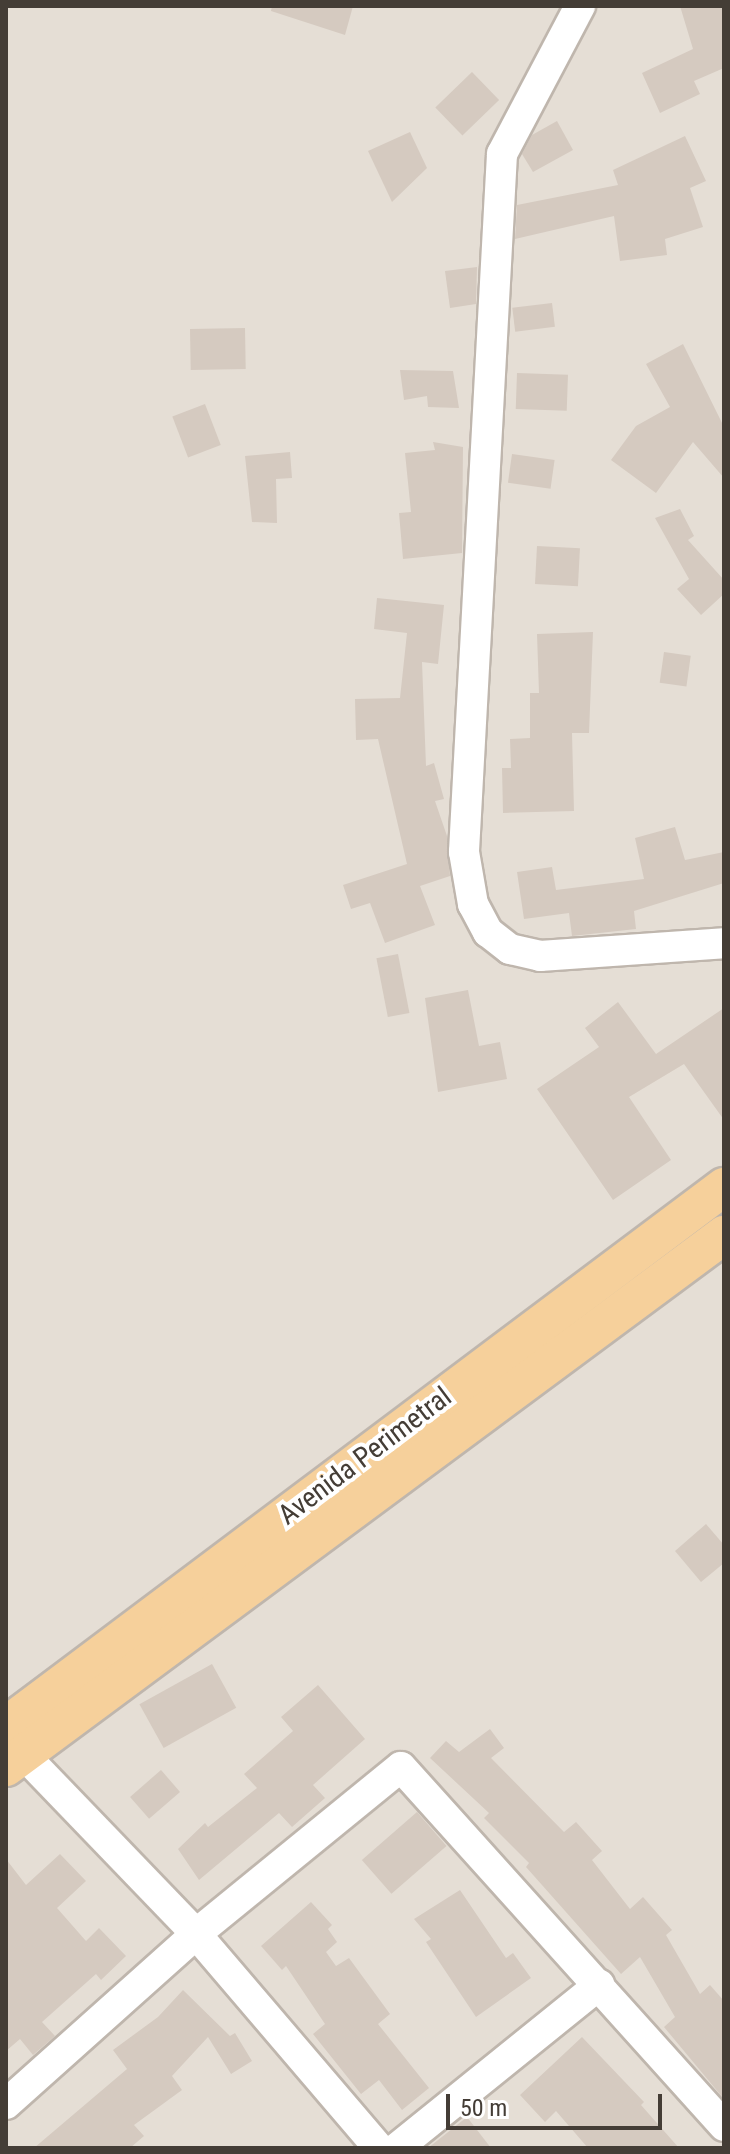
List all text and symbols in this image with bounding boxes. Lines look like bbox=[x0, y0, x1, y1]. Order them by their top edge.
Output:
street label: Avenida Perimetral bbox=[272, 1380, 458, 1532]
scale bar bbox=[450, 2078, 666, 2128]
text: 50 m bbox=[460, 2094, 507, 2122]

